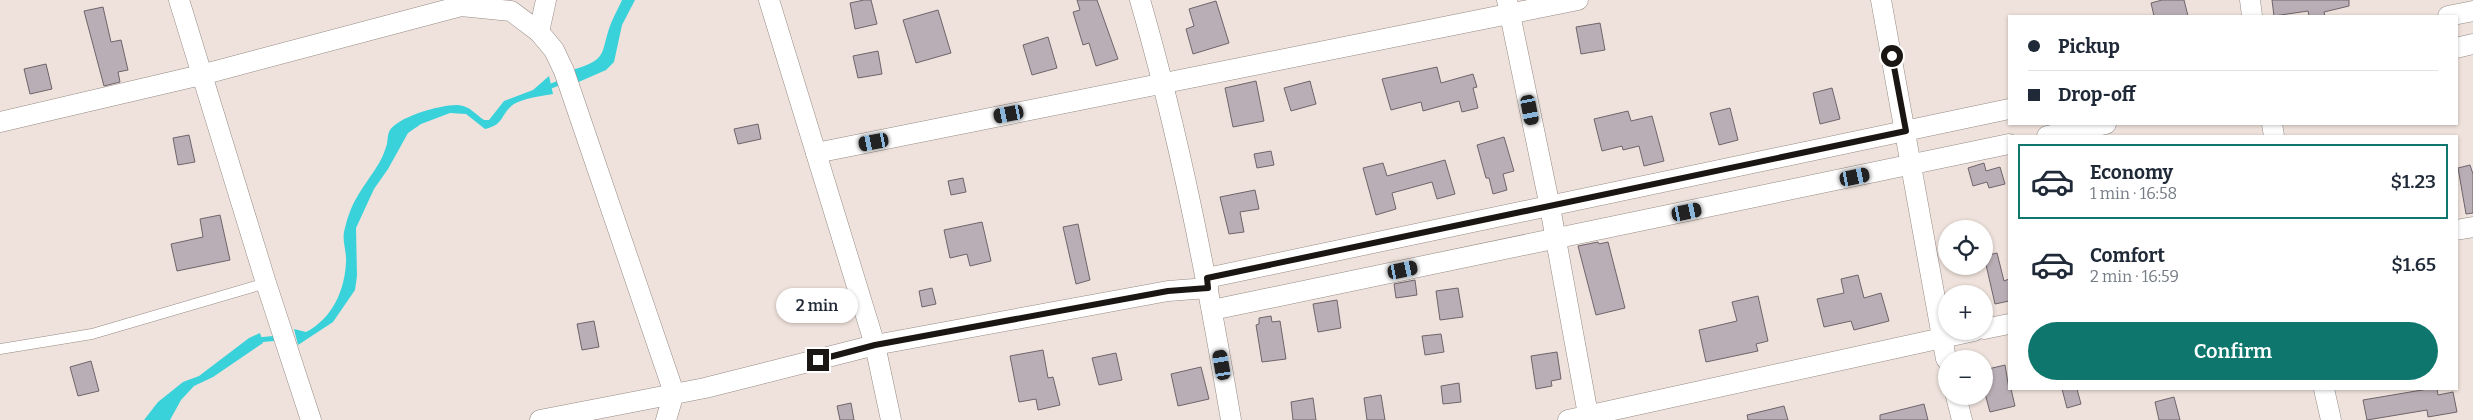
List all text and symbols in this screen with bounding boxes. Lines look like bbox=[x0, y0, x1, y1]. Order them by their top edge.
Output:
text: Pickup bbox=[2058, 35, 2120, 58]
route start bbox=[1881, 45, 1903, 67]
text: Drop-off bbox=[2058, 83, 2136, 106]
car bbox=[1519, 94, 1540, 126]
car bbox=[992, 104, 1025, 124]
car bbox=[857, 132, 890, 152]
icon: car bbox=[2030, 159, 2075, 204]
text: Economy bbox=[2090, 161, 2173, 184]
car bbox=[1838, 167, 1871, 187]
text: $1.23 bbox=[2390, 170, 2436, 193]
text: 1 min · 16:58 bbox=[2090, 184, 2177, 203]
car bbox=[1670, 202, 1703, 222]
map controls bbox=[1938, 220, 1993, 405]
button: locate bbox=[1938, 220, 1993, 275]
icon: car bbox=[2030, 242, 2075, 287]
text: Comfort bbox=[2090, 244, 2165, 267]
text: $1.65 bbox=[2391, 253, 2436, 276]
car bbox=[1386, 260, 1419, 280]
text: 2 min · 16:59 bbox=[2090, 267, 2179, 286]
button: + bbox=[1938, 285, 1993, 340]
callout: 2 min bbox=[777, 288, 859, 322]
text: 2 min bbox=[796, 296, 838, 315]
button: Confirm bbox=[2028, 322, 2438, 380]
route end bbox=[807, 349, 829, 371]
car bbox=[1212, 349, 1231, 381]
button: − bbox=[1938, 350, 1993, 405]

